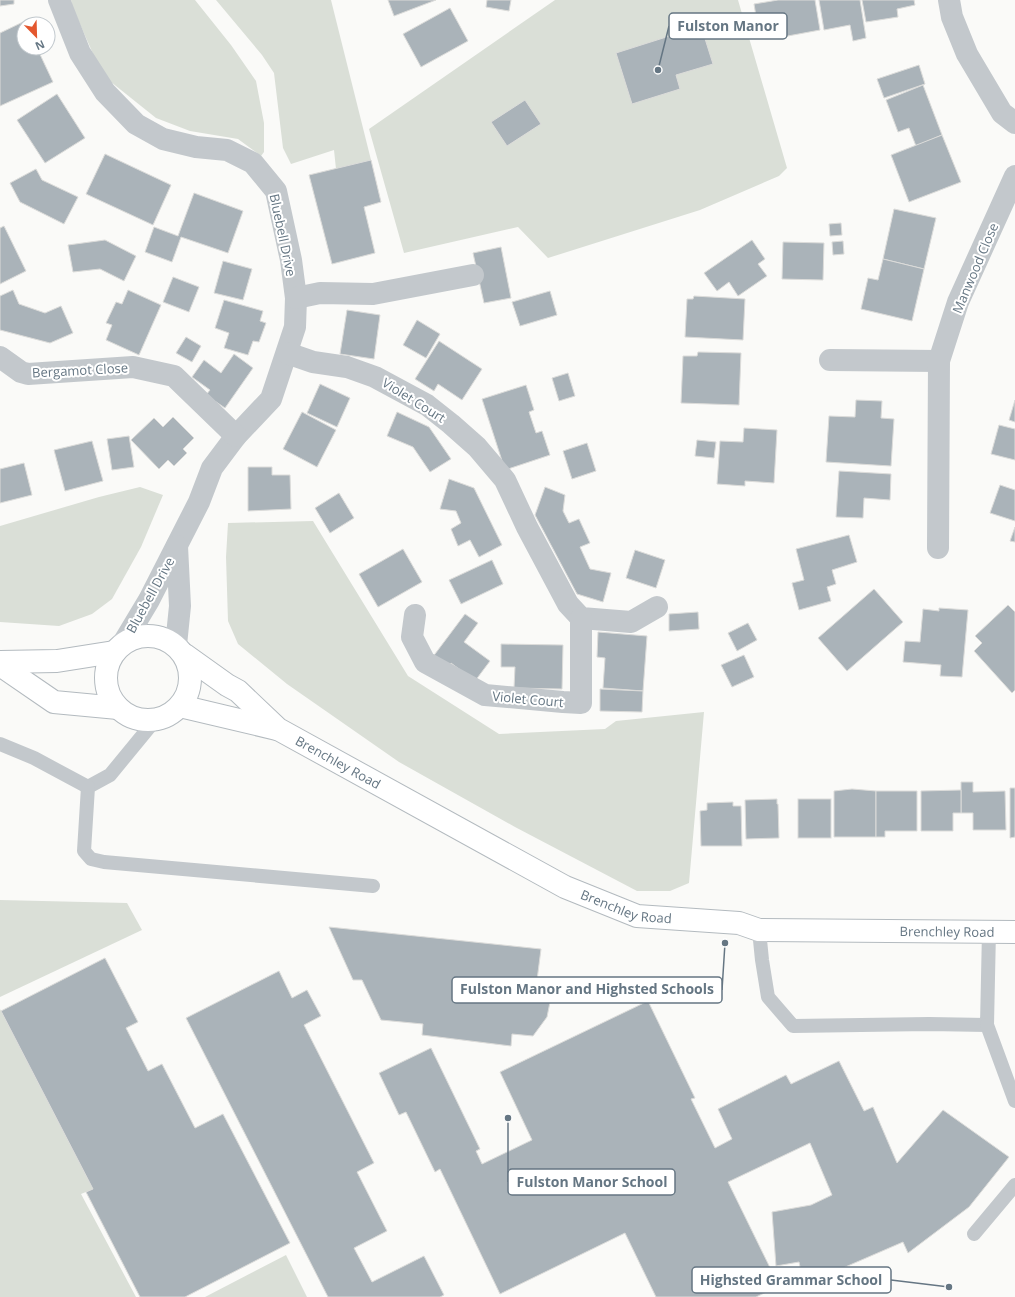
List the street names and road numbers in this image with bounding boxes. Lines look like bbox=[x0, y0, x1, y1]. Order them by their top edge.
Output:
street label: Bluebell Drive bbox=[265, 192, 301, 278]
street label: Manwood Close bbox=[948, 220, 1002, 316]
street label: Bergamot Close bbox=[32, 359, 128, 381]
street label: Violet Court bbox=[379, 373, 449, 427]
street label: Bluebell Drive bbox=[122, 554, 178, 636]
street label: Violet Court bbox=[492, 687, 565, 711]
street label: Brenchley Road bbox=[292, 731, 384, 793]
street label: Brenchley Road bbox=[578, 885, 672, 927]
street label: Brenchley Road bbox=[900, 922, 994, 941]

